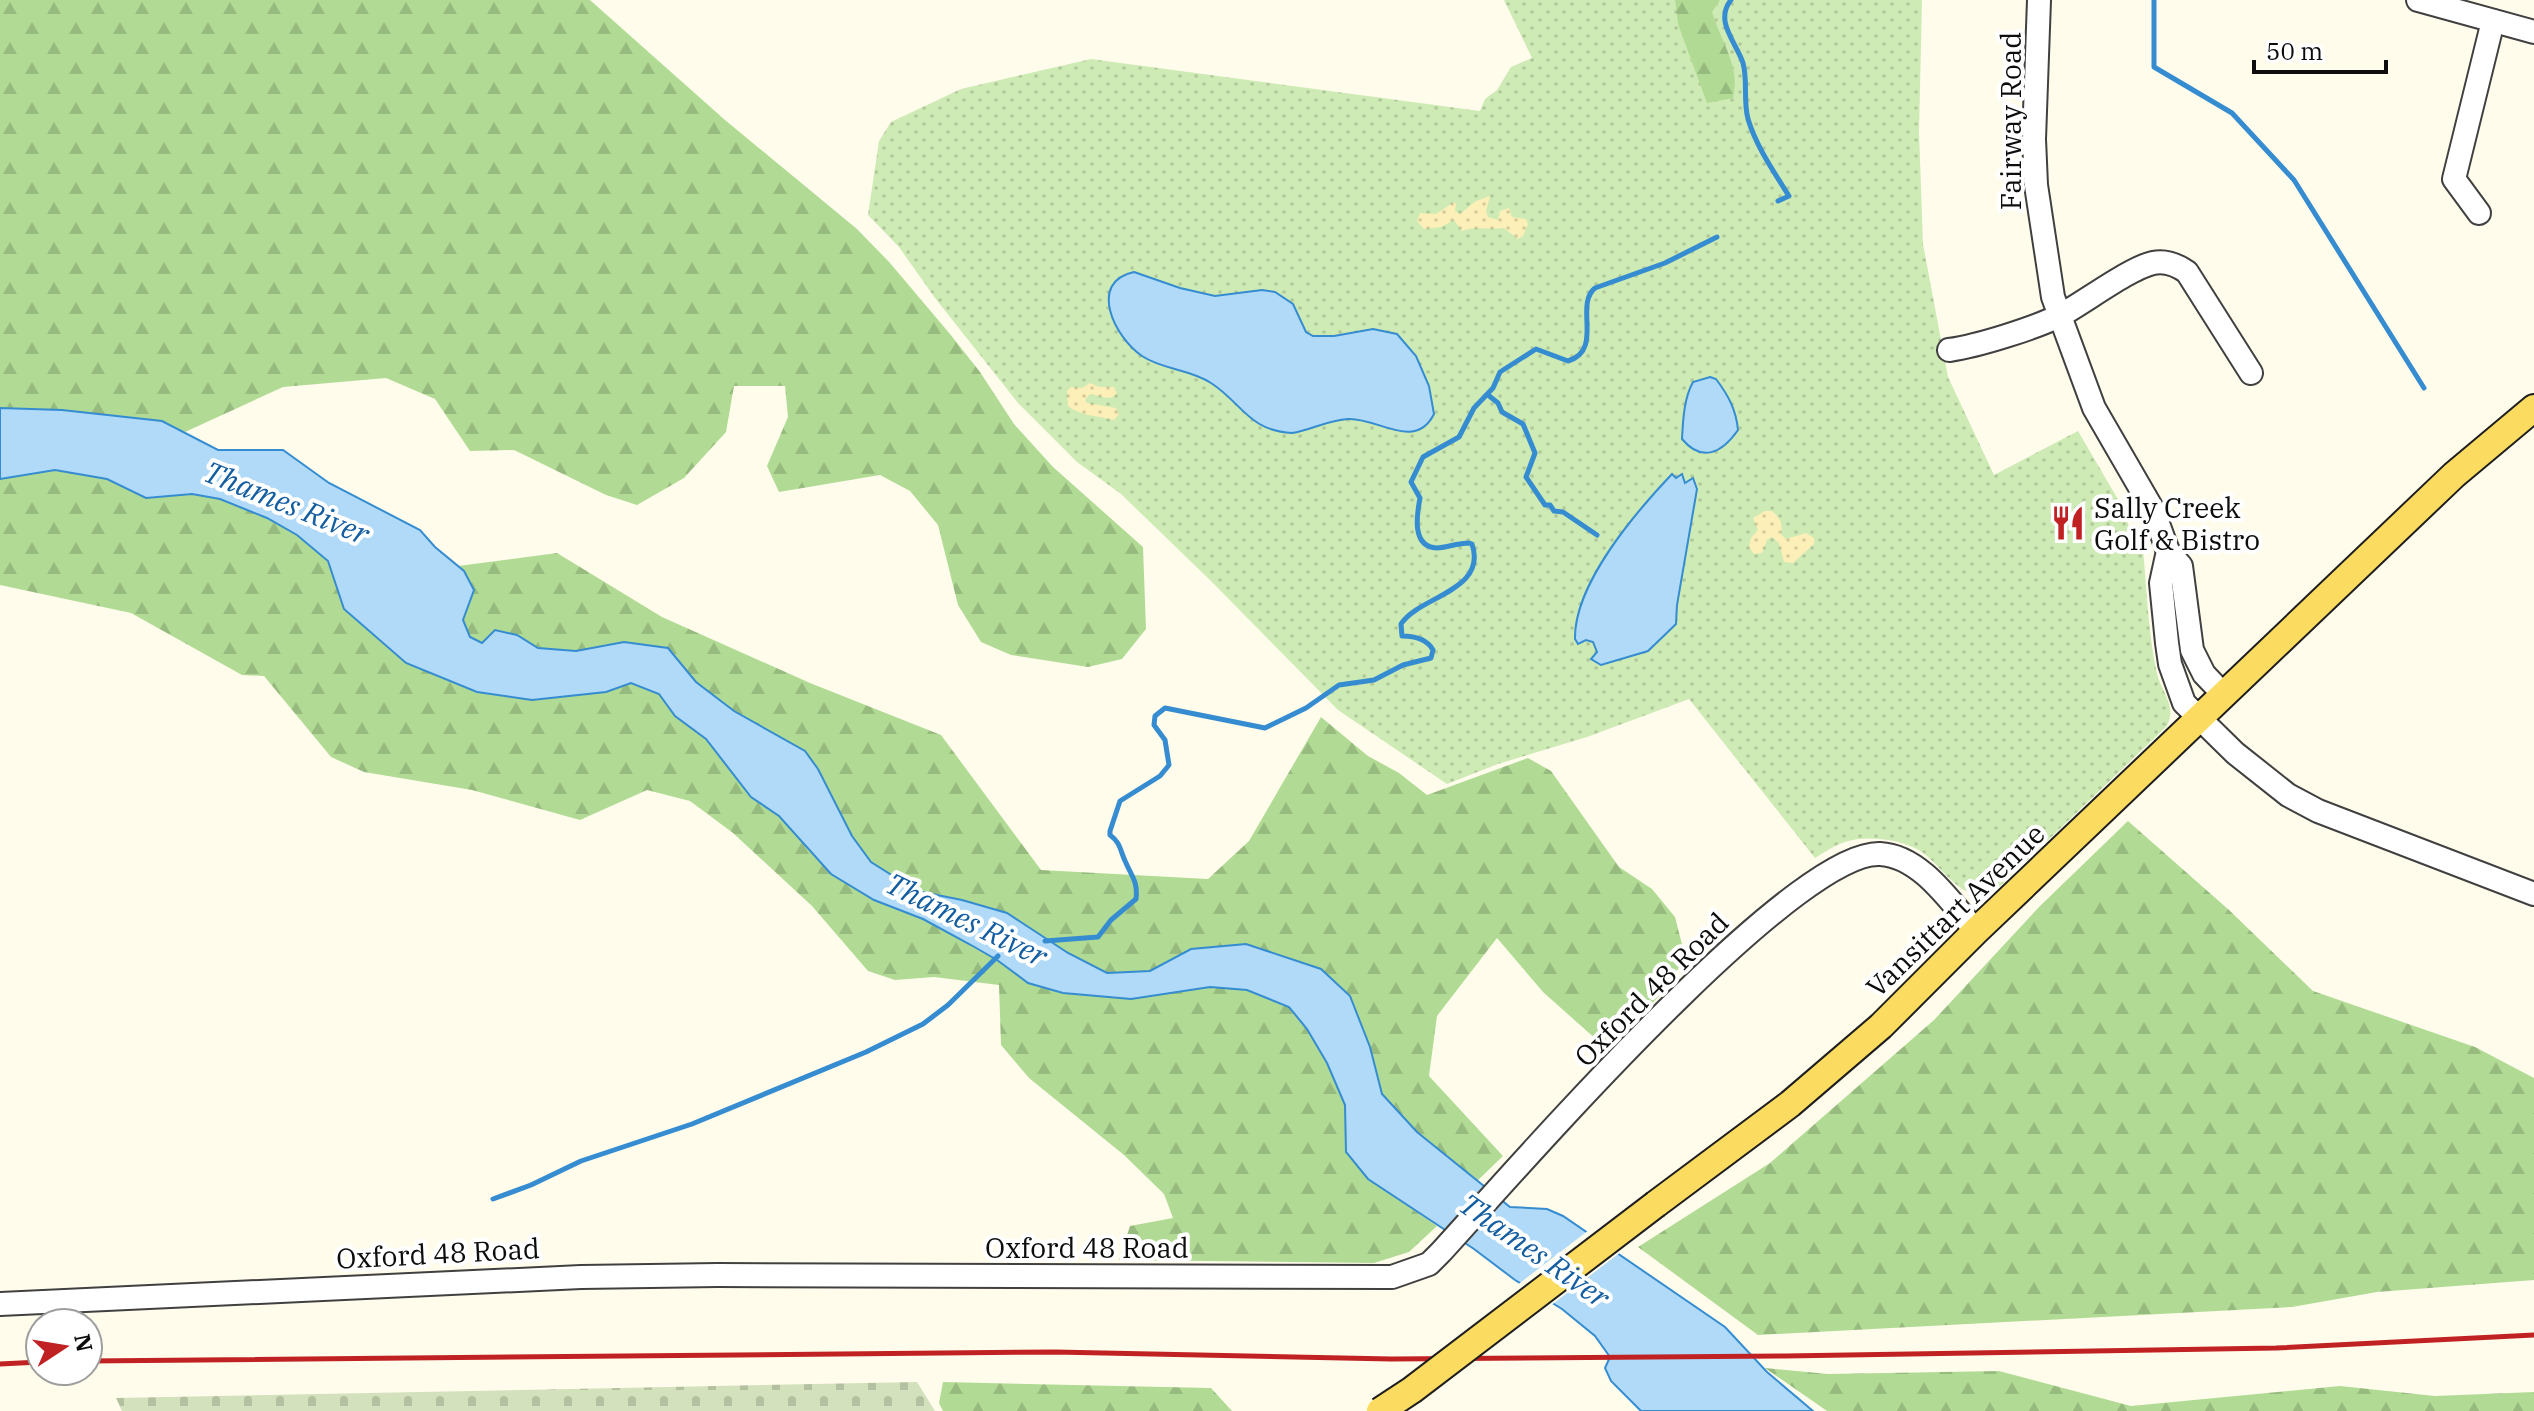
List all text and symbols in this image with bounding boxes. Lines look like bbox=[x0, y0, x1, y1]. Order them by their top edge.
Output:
scale bar bbox=[2254, 24, 2386, 74]
street label: Fairway Road bbox=[1992, 32, 2029, 210]
text: 50 m bbox=[2266, 35, 2323, 67]
water label: Thames River bbox=[199, 451, 376, 553]
place label: Sally Creek Golf & Bistro bbox=[2094, 489, 2260, 558]
restaurant icon: Sally Creek Golf & Bistro bbox=[2049, 504, 2087, 542]
street label: Vansittart Avenue bbox=[1858, 815, 2052, 1005]
water label: Thames River bbox=[880, 863, 1055, 975]
street label: Oxford 48 Road bbox=[1566, 904, 1736, 1074]
water label: Thames River bbox=[1452, 1184, 1619, 1317]
street label: Oxford 48 Road bbox=[335, 1229, 541, 1277]
street label: Oxford 48 Road bbox=[985, 1229, 1189, 1266]
north arrow bbox=[24, 1307, 104, 1387]
text: N bbox=[68, 1331, 100, 1354]

